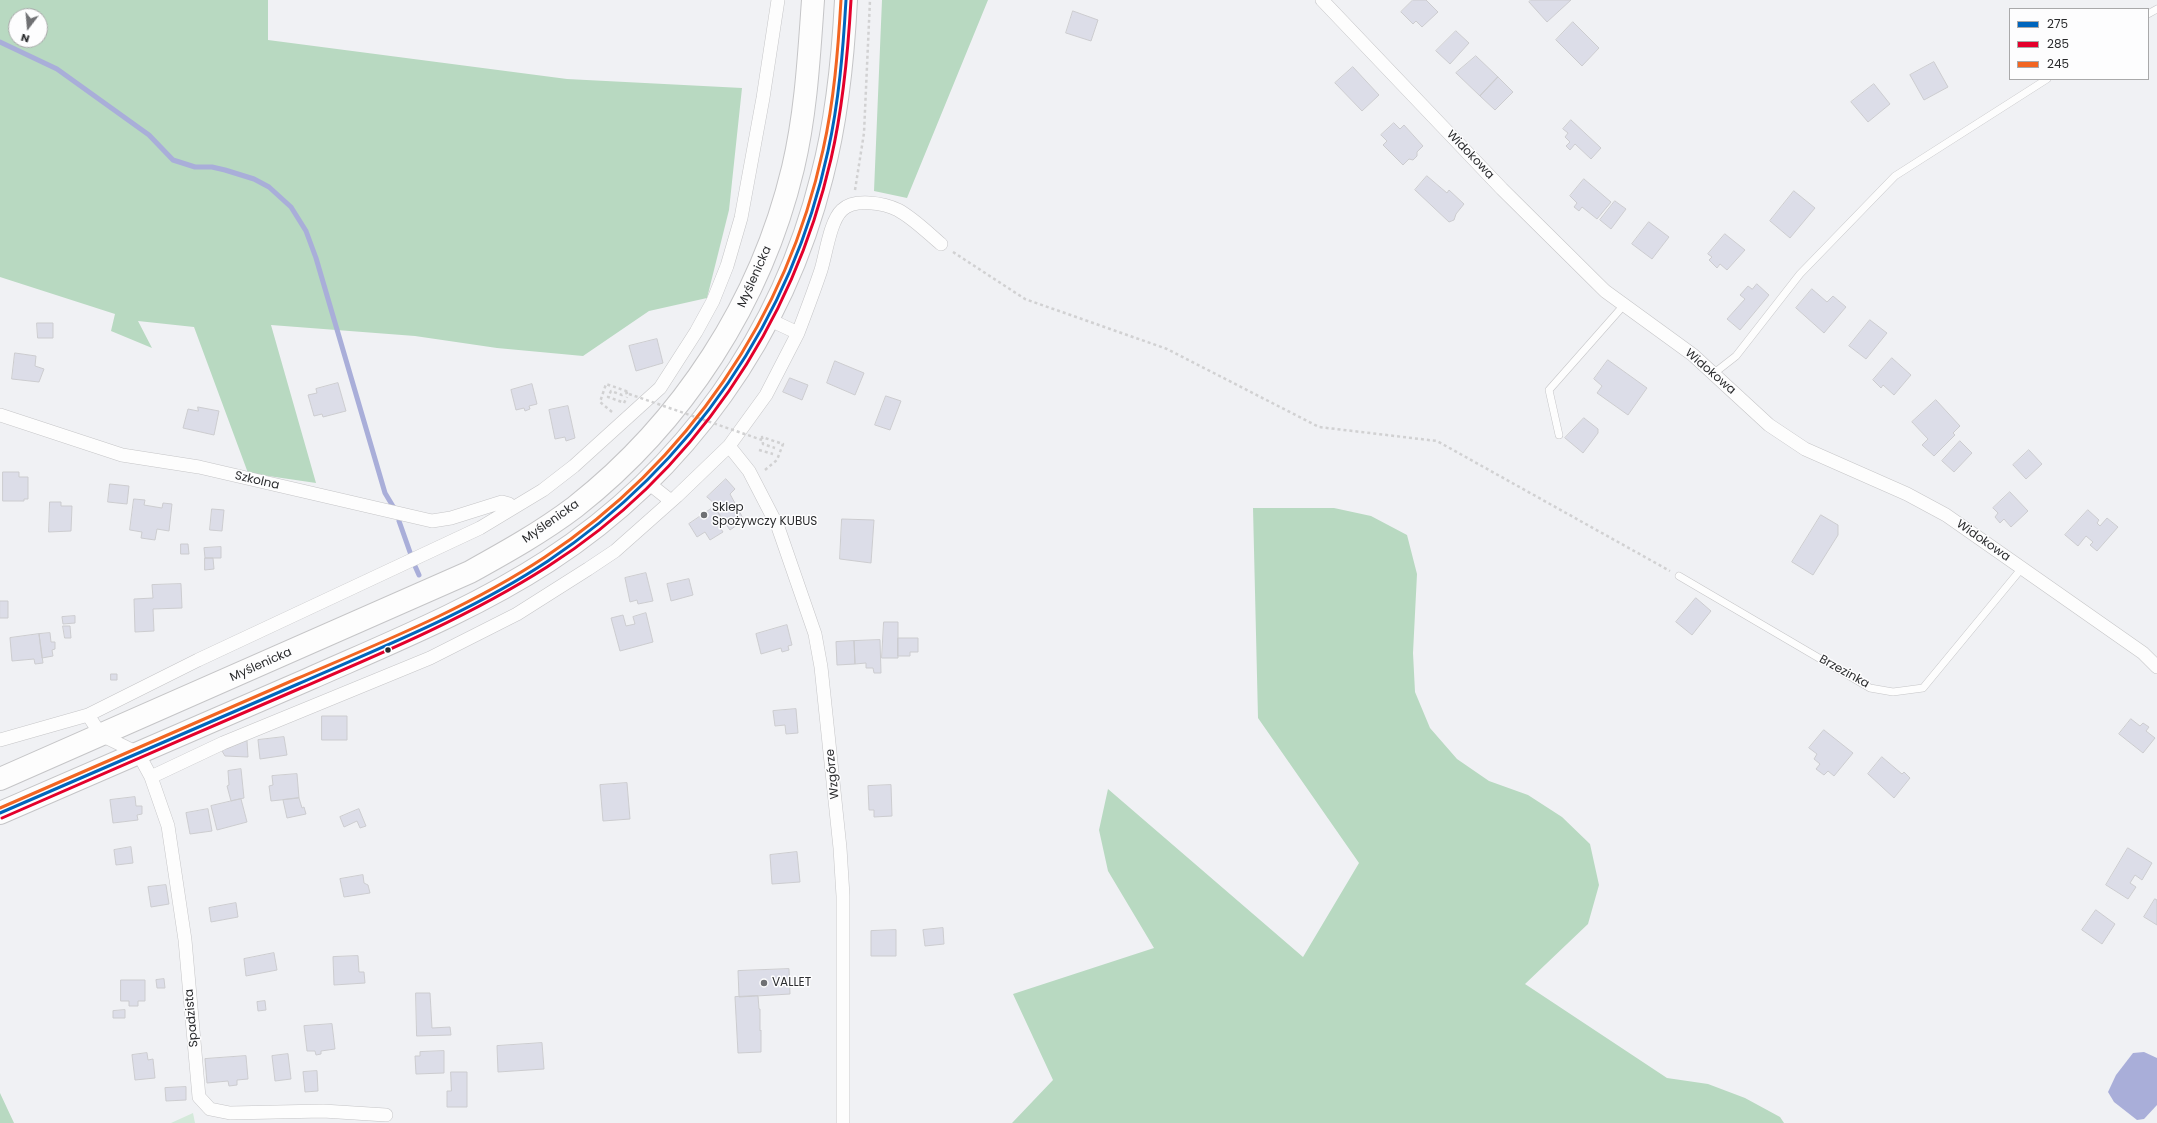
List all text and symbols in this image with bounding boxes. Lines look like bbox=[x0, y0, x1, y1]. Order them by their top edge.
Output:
north arrow bbox=[8, 8, 48, 48]
legend bbox=[2009, 8, 2149, 80]
text: 275 bbox=[2047, 15, 2068, 32]
text: N bbox=[19, 30, 31, 47]
text: 285 bbox=[2047, 35, 2069, 52]
text: 245 bbox=[2047, 55, 2069, 72]
street label: Widokowa bbox=[1443, 128, 1497, 182]
street label: Myślenicka bbox=[735, 244, 775, 310]
street label: Widokowa bbox=[1682, 346, 1738, 398]
street label: Szkolna bbox=[233, 469, 281, 493]
street label: Myślenicka bbox=[520, 497, 582, 547]
place label: Sklep Spożywczy KUBUS bbox=[712, 501, 817, 529]
marker: Sklep Spożywczy KUBUS bbox=[699, 510, 709, 520]
street label: Widokowa bbox=[1953, 517, 2013, 565]
street label: Myślenicka bbox=[228, 645, 294, 685]
unlabelled marker bbox=[383, 645, 393, 655]
street label: Brzezinka bbox=[1816, 652, 1872, 692]
street label: Wzgórze bbox=[823, 748, 843, 800]
place label: VALLET bbox=[772, 976, 811, 990]
marker: VALLET bbox=[759, 978, 769, 988]
street label: Spadzista bbox=[182, 988, 202, 1048]

